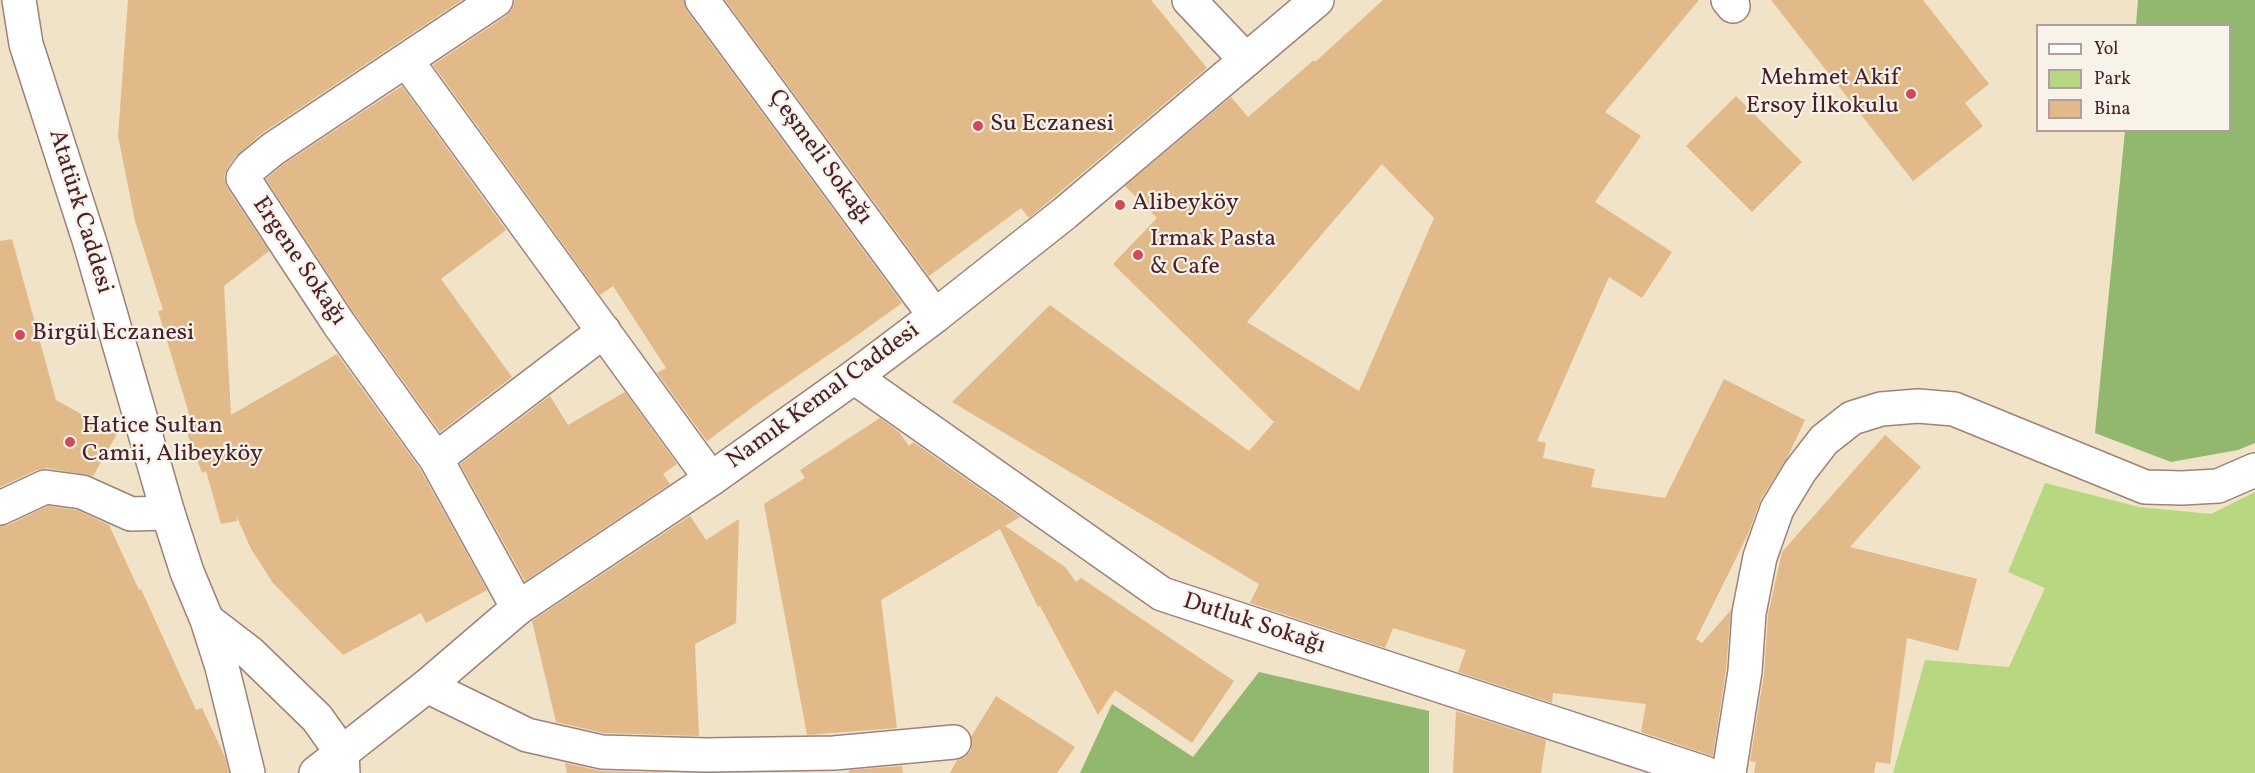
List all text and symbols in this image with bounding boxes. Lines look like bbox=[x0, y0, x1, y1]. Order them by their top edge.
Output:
legend bbox=[2036, 24, 2231, 132]
text: Yol bbox=[2094, 37, 2119, 62]
place label: Mehmet Akif Ersoy İlkokulu bbox=[1746, 66, 1899, 122]
text: Park bbox=[2094, 67, 2131, 92]
street label: Çeşmeli Sokağı bbox=[760, 85, 878, 231]
marker: Mehmet Akif Ersoy İlkokulu bbox=[1904, 87, 1918, 101]
text: Bina bbox=[2094, 97, 2130, 122]
place label: Su Eczanesi bbox=[990, 112, 1114, 140]
marker: Su Eczanesi bbox=[971, 119, 985, 133]
street label: Atatürk Caddesi bbox=[40, 126, 118, 298]
place label: Alibeyköy bbox=[1132, 191, 1239, 219]
street label: Ergene Sokağı bbox=[244, 192, 352, 332]
marker: Alibeyköy bbox=[1113, 198, 1127, 212]
place label: Irmak Pasta & Cafe bbox=[1150, 227, 1276, 283]
marker: Irmak Pasta & Cafe bbox=[1131, 248, 1145, 262]
street label: Namık Kemal Caddesi bbox=[722, 317, 926, 477]
place label: Birgül Eczanesi bbox=[32, 321, 194, 349]
marker: Birgül Eczanesi bbox=[13, 328, 27, 342]
place label: Hatice Sultan Camii, Alibeyköy bbox=[82, 414, 263, 470]
marker: Hatice Sultan Camii, Alibeyköy bbox=[63, 435, 77, 449]
street label: Dutluk Sokağı bbox=[1179, 588, 1329, 662]

